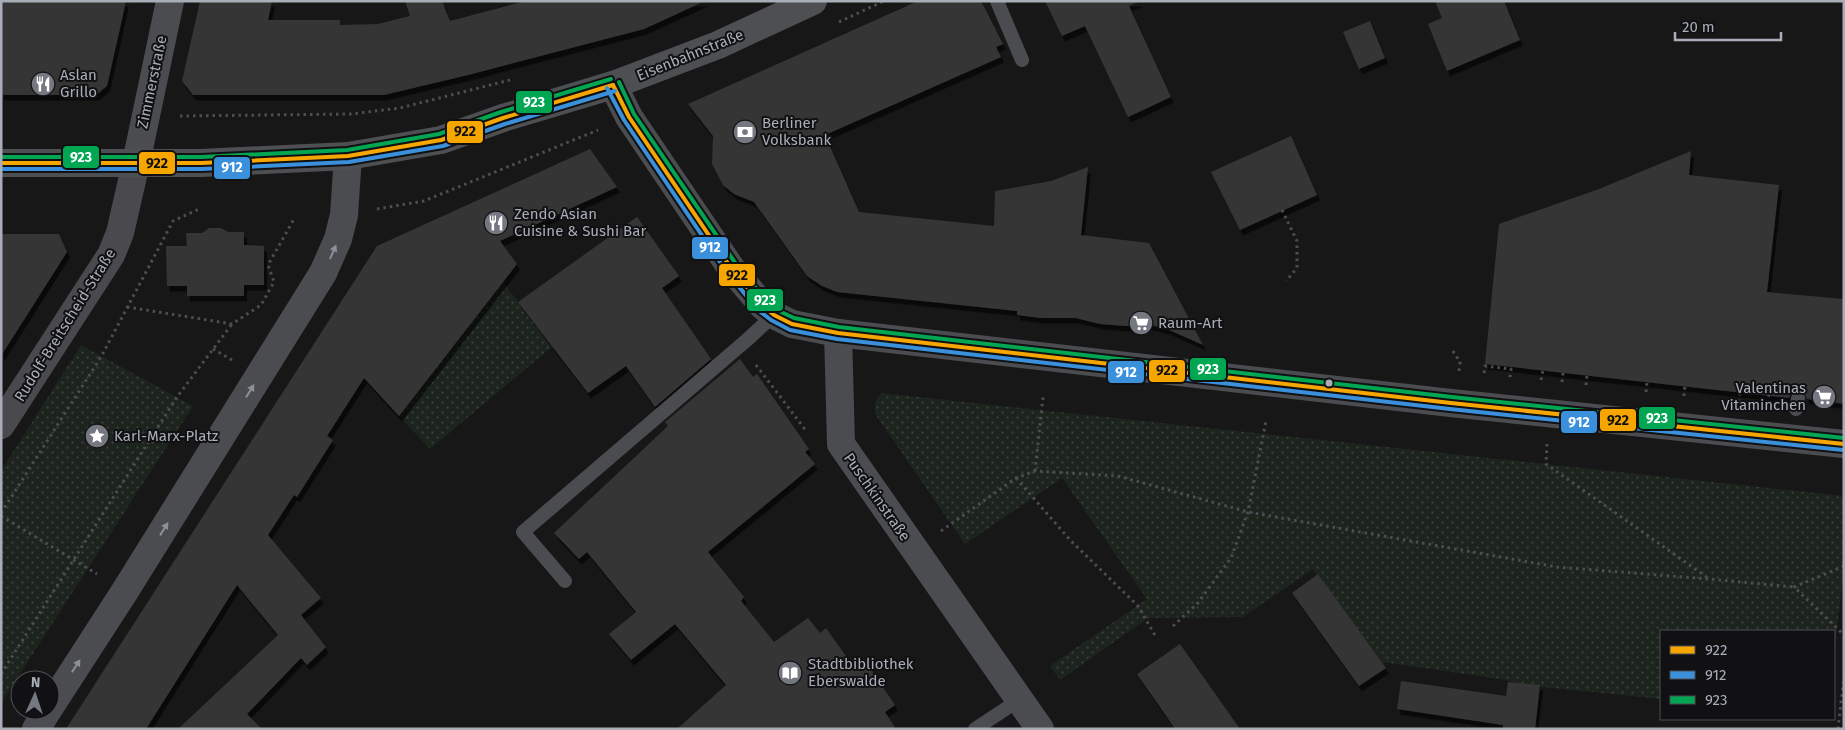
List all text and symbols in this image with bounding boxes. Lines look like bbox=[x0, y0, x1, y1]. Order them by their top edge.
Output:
scale bar bbox=[1675, 10, 1781, 42]
text: 20 m bbox=[1682, 18, 1715, 36]
street label: Eisenbahnstraße bbox=[634, 25, 746, 85]
street label: Zimmerstraße bbox=[133, 34, 171, 130]
place label: Aslan Grillo bbox=[60, 66, 97, 101]
restaurant icon: Aslan Grillo bbox=[30, 71, 56, 97]
line badge: 923 bbox=[515, 90, 553, 114]
text: 923 bbox=[523, 94, 545, 111]
place label: Berliner Volksbank bbox=[762, 114, 831, 149]
bank icon: Berliner Volksbank bbox=[732, 119, 758, 145]
line badge: 922 bbox=[446, 120, 484, 144]
text: 922 bbox=[454, 123, 476, 140]
line badge: 923 bbox=[62, 145, 100, 169]
text: 923 bbox=[70, 149, 92, 166]
line badge: 922 bbox=[138, 151, 176, 175]
text: 922 bbox=[146, 155, 168, 172]
line badge: 912 bbox=[213, 156, 251, 180]
text: 912 bbox=[221, 159, 243, 176]
place label: Zendo Asian Cuisine & Sushi Bar bbox=[514, 205, 646, 240]
restaurant icon: Zendo Asian Cuisine & Sushi Bar bbox=[483, 210, 509, 236]
line badge: 912 bbox=[691, 236, 729, 260]
text: 912 bbox=[699, 239, 721, 256]
one-way arrow bbox=[329, 244, 337, 259]
street label: Rudolf-Breitscheid-Straße bbox=[11, 245, 119, 405]
line badge: 922 bbox=[718, 263, 756, 287]
text: 922 bbox=[726, 267, 748, 284]
line badge: 923 bbox=[746, 288, 784, 312]
text: 923 bbox=[754, 292, 776, 309]
supermarket icon: Raum-Art bbox=[1128, 310, 1154, 336]
place label: Raum-Art bbox=[1158, 314, 1223, 332]
line badge: 923 bbox=[1189, 357, 1227, 381]
line badge: 922 bbox=[1148, 359, 1186, 383]
line badge: 912 bbox=[1107, 360, 1145, 384]
text: 923 bbox=[1197, 361, 1219, 378]
text: 922 bbox=[1156, 362, 1178, 379]
text: 912 bbox=[1115, 364, 1137, 381]
unlabelled marker bbox=[1324, 378, 1334, 388]
place label: Valentinas Vitaminchen bbox=[1721, 379, 1806, 414]
supermarket icon: Valentinas Vitaminchen bbox=[1811, 384, 1837, 410]
one-way arrow bbox=[246, 385, 255, 398]
line badge: 923 bbox=[1638, 406, 1676, 430]
line badge: 922 bbox=[1599, 408, 1637, 432]
line badge: 912 bbox=[1560, 410, 1598, 434]
text: 923 bbox=[1646, 410, 1668, 427]
text: 922 bbox=[1607, 412, 1629, 429]
text: 912 bbox=[1568, 414, 1590, 431]
place icon: Karl-Marx-Platz bbox=[84, 423, 110, 449]
place label: Karl-Marx-Platz bbox=[114, 427, 219, 445]
street label: Puschkinstraße bbox=[840, 449, 914, 545]
one-way arrow bbox=[159, 522, 169, 535]
legend bbox=[1660, 630, 1835, 720]
text: 922 bbox=[1705, 641, 1727, 659]
place label: Stadtbibliothek Eberswalde bbox=[808, 655, 914, 690]
one-way arrow bbox=[72, 659, 81, 672]
library icon: Stadtbibliothek Eberswalde bbox=[777, 660, 803, 686]
text: 912 bbox=[1705, 666, 1727, 684]
north arrow bbox=[10, 670, 60, 720]
text: N bbox=[31, 674, 41, 691]
text: 923 bbox=[1705, 691, 1727, 709]

